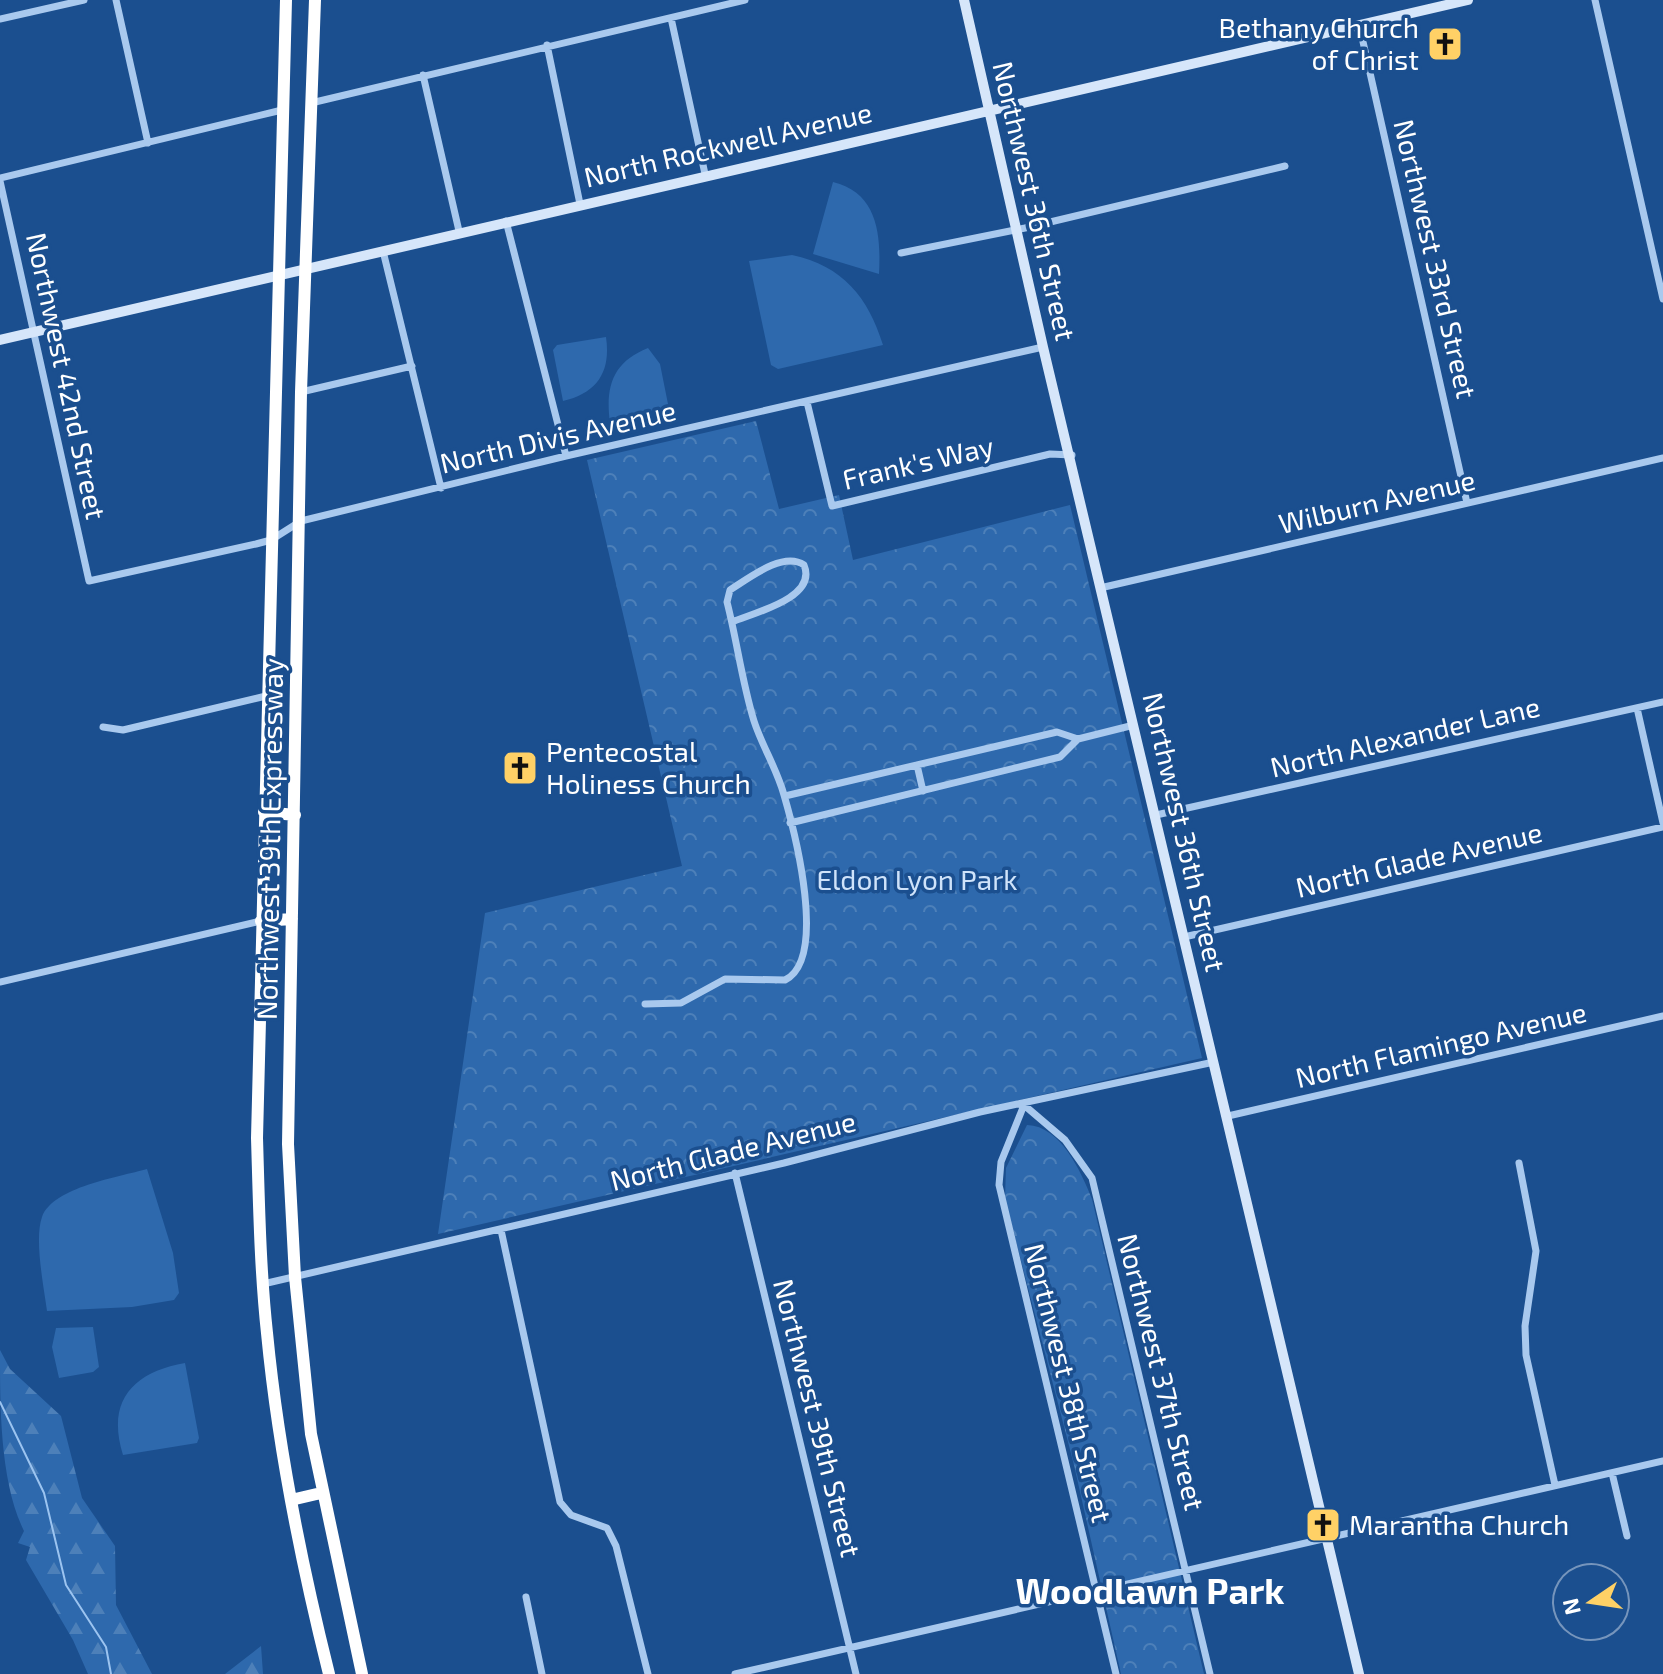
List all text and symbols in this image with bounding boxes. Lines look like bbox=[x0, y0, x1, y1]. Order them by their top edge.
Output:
place label: Bethany Church of Christ bbox=[1219, 10, 1419, 76]
church icon: Bethany Church of Christ bbox=[1426, 25, 1464, 63]
street label: Northwest 36th Street bbox=[986, 58, 1084, 344]
street label: North Rockwell Avenue bbox=[581, 94, 875, 194]
street label: Northwest 33rd Street bbox=[1387, 116, 1485, 402]
street label: Northwest 42nd Street bbox=[20, 229, 114, 522]
street label: North Divis Avenue bbox=[437, 392, 679, 480]
street label: Frank's Way bbox=[839, 428, 997, 496]
street label: Wilburn Avenue bbox=[1275, 462, 1478, 540]
street label: Northwest 39th Expressway bbox=[249, 658, 289, 1020]
street label: North Alexander Lane bbox=[1267, 688, 1543, 784]
street label: Northwest 36th Street bbox=[1136, 689, 1234, 975]
place label: Pentecostal Holiness Church bbox=[546, 734, 751, 800]
church icon: Pentecostal Holiness Church bbox=[501, 749, 539, 787]
street label: North Glade Avenue bbox=[1292, 814, 1545, 904]
park label: Eldon Lyon Park bbox=[816, 862, 1018, 896]
street label: North Flamingo Avenue bbox=[1292, 994, 1589, 1094]
street label: North Glade Avenue bbox=[606, 1103, 859, 1197]
street label: Northwest 37th Street bbox=[1111, 1230, 1213, 1514]
street label: Northwest 38th Street bbox=[1018, 1240, 1120, 1526]
street label: Northwest 39th Street bbox=[767, 1275, 869, 1560]
church icon: Marantha Church bbox=[1304, 1506, 1342, 1544]
place label: Marantha Church bbox=[1349, 1507, 1569, 1541]
north arrow bbox=[1551, 1562, 1631, 1642]
district label: Woodlawn Park bbox=[1016, 1568, 1284, 1611]
text: N bbox=[1556, 1596, 1585, 1617]

